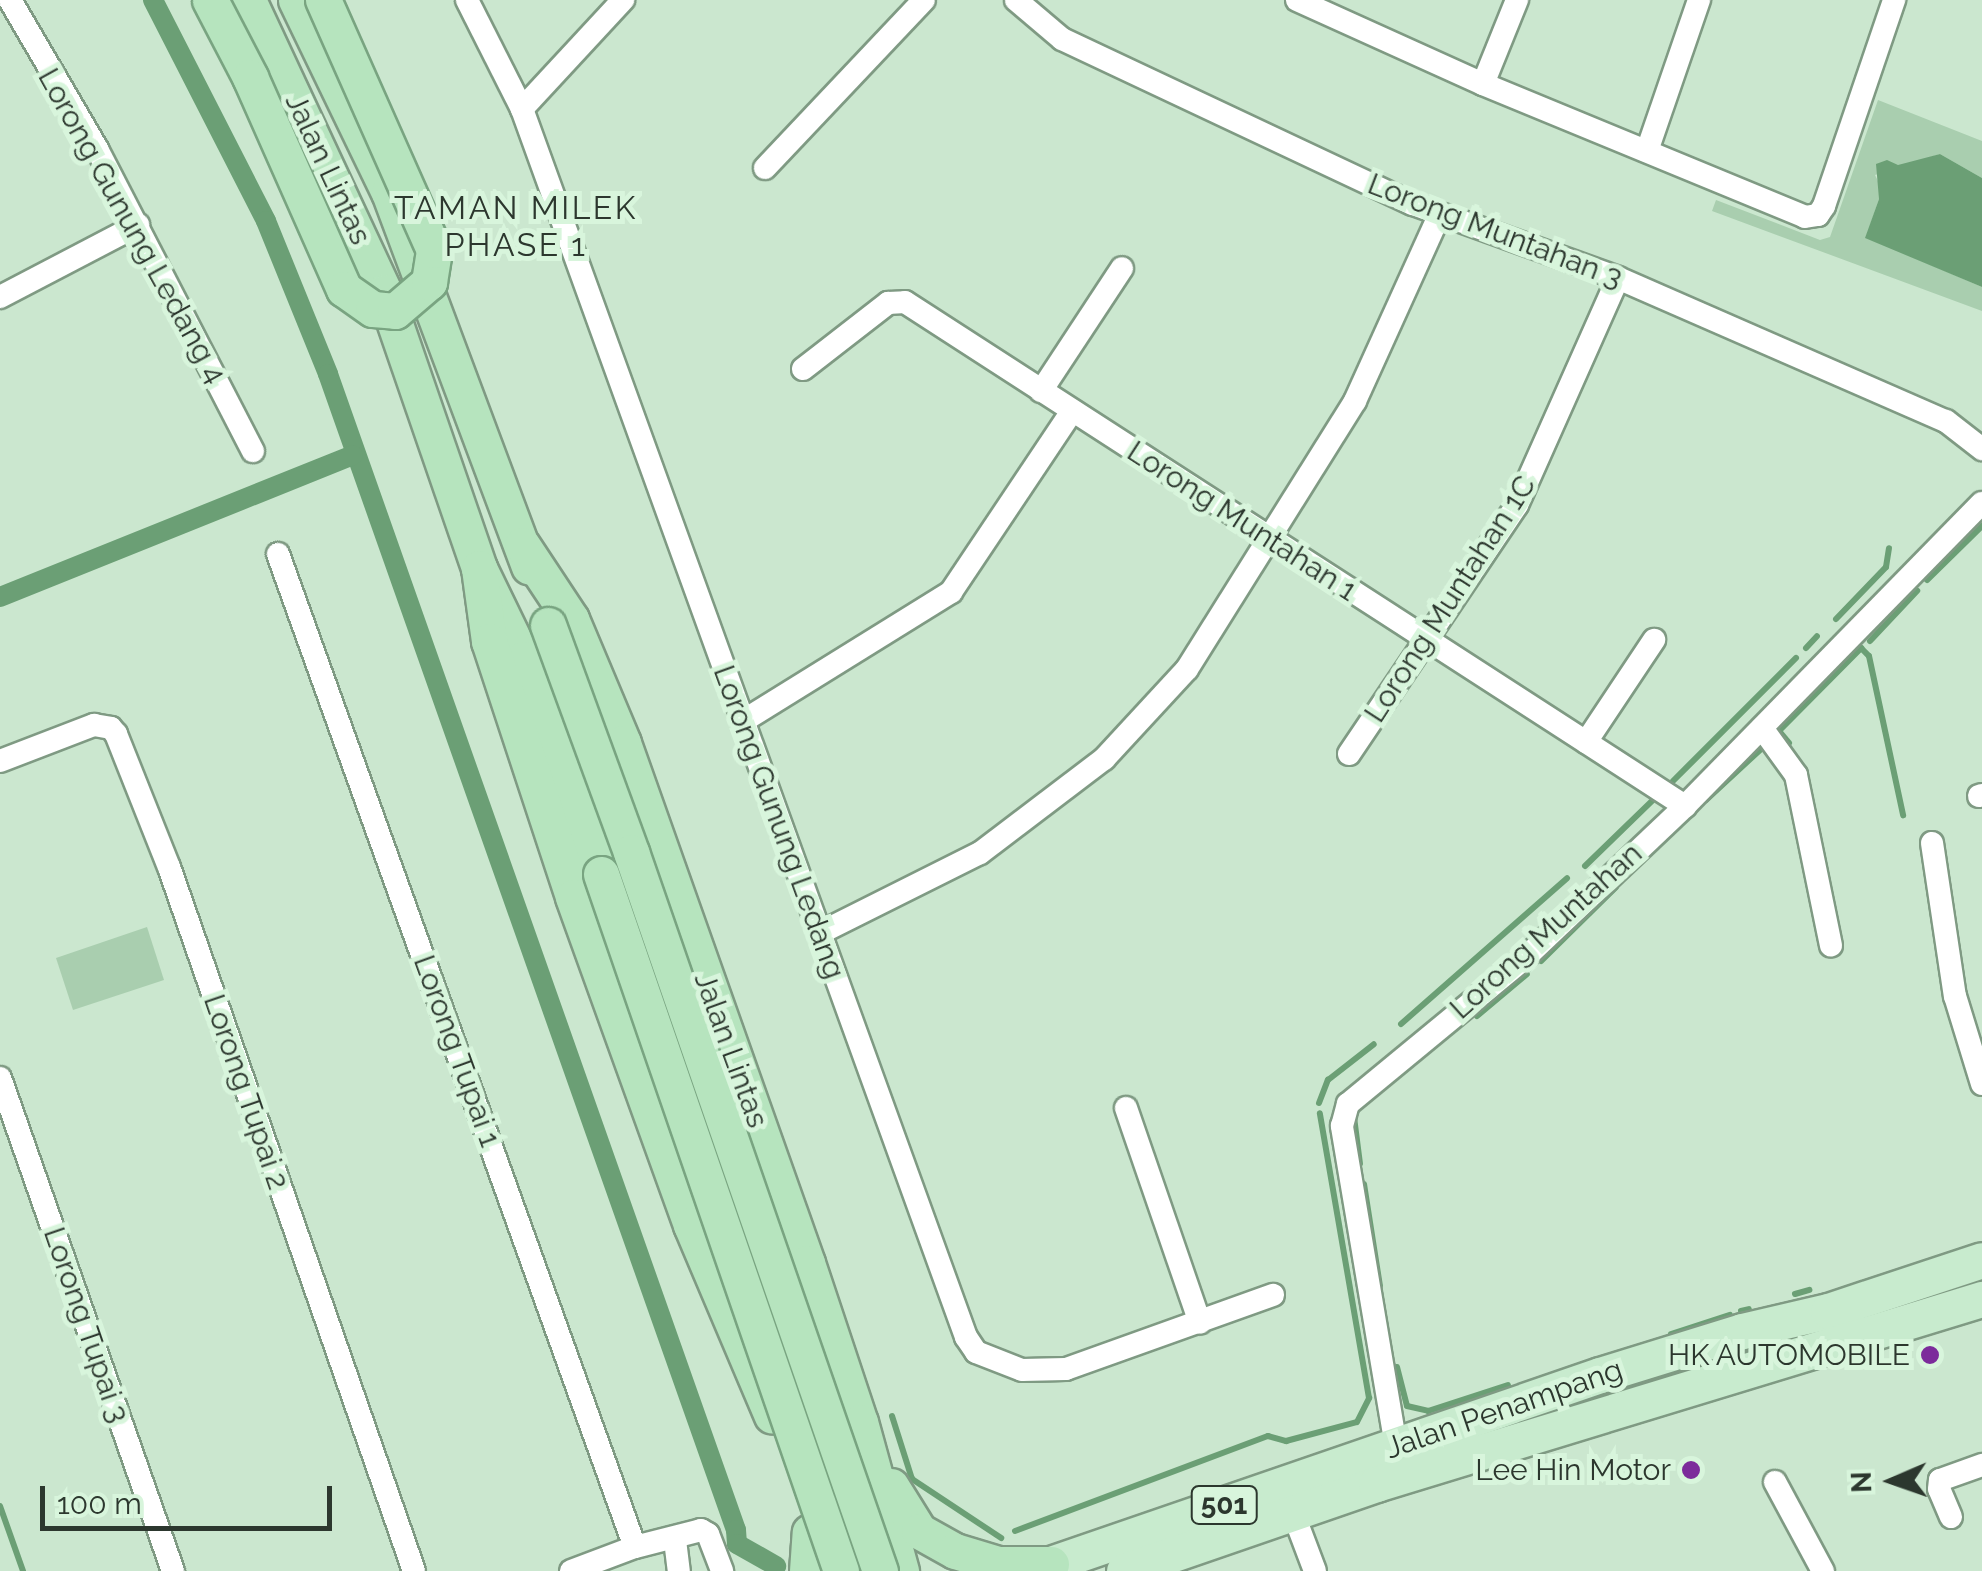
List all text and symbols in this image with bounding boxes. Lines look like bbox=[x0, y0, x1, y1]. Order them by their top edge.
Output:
street label: Lorong Gunung Ledang 4 bbox=[30, 62, 234, 390]
street label: Jalan Lintas bbox=[277, 88, 379, 250]
street label: Lorong Muntahan 3 bbox=[1363, 166, 1627, 296]
district label: TAMAN MILEK PHASE 1 bbox=[394, 190, 638, 265]
street label: Lorong Muntahan 1 bbox=[1121, 433, 1363, 609]
street label: Lorong Muntahan 1C bbox=[1357, 469, 1543, 729]
street label: Lorong Gunung Ledang bbox=[706, 660, 852, 984]
street label: Lorong Muntahan bbox=[1443, 835, 1649, 1027]
street label: Lorong Tupai 1 bbox=[406, 950, 508, 1152]
street label: Jalan Lintas bbox=[686, 968, 776, 1132]
street label: Lorong Tupai 2 bbox=[196, 989, 296, 1195]
street label: Lorong Tupai 3 bbox=[36, 1222, 136, 1428]
place label: HK AUTOMOBILE bbox=[1667, 1337, 1910, 1373]
marker: HK AUTOMOBILE bbox=[1919, 1344, 1941, 1366]
street label: Jalan Penampang bbox=[1381, 1352, 1627, 1466]
north arrow bbox=[1842, 1431, 1942, 1531]
place label: Lee Hin Motor bbox=[1475, 1452, 1671, 1488]
marker: Lee Hin Motor bbox=[1680, 1459, 1702, 1481]
scale bar bbox=[45, 1466, 338, 1528]
text: N bbox=[1845, 1471, 1878, 1493]
road number: 501 bbox=[1189, 1482, 1259, 1528]
text: 100 m bbox=[57, 1486, 142, 1521]

